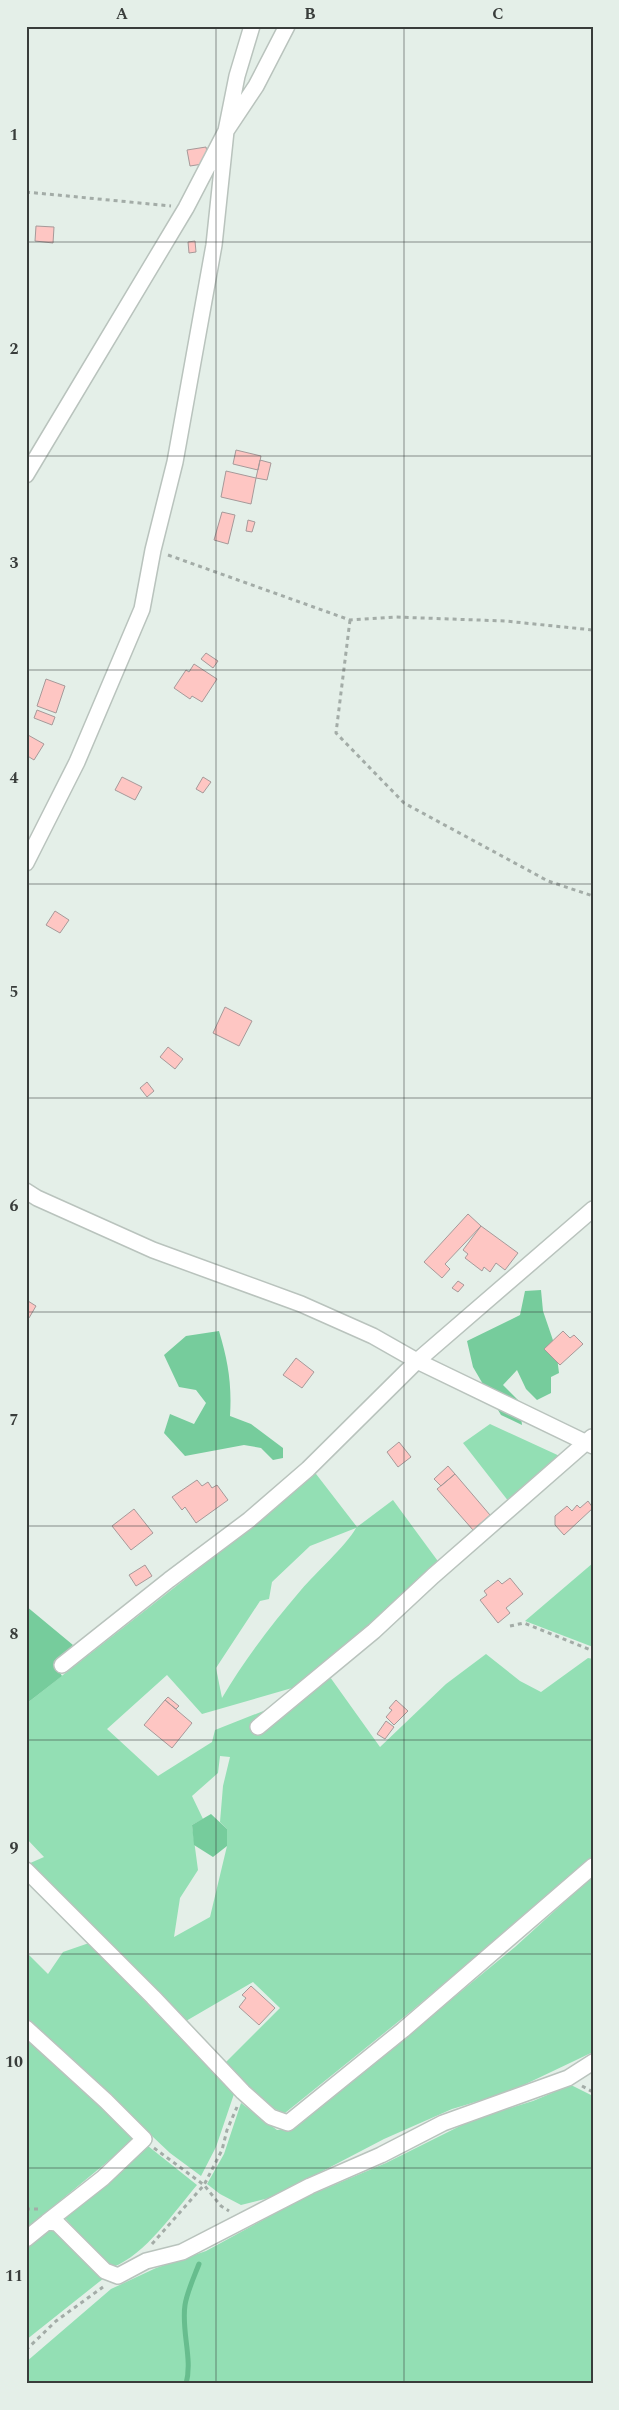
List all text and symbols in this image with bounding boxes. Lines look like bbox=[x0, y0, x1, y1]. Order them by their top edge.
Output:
text: A bbox=[116, 2, 129, 26]
text: B bbox=[304, 2, 316, 26]
text: C bbox=[492, 2, 504, 26]
text: 1 bbox=[10, 123, 18, 147]
text: 2 bbox=[10, 337, 19, 361]
text: 3 bbox=[10, 551, 19, 575]
text: 4 bbox=[10, 766, 19, 790]
text: 5 bbox=[10, 980, 18, 1004]
text: 6 bbox=[10, 1194, 19, 1218]
text: 7 bbox=[10, 1408, 19, 1432]
text: 8 bbox=[10, 1622, 19, 1646]
text: 9 bbox=[10, 1836, 19, 1860]
text: 10 bbox=[5, 2050, 23, 2074]
text: 11 bbox=[5, 2264, 23, 2288]

